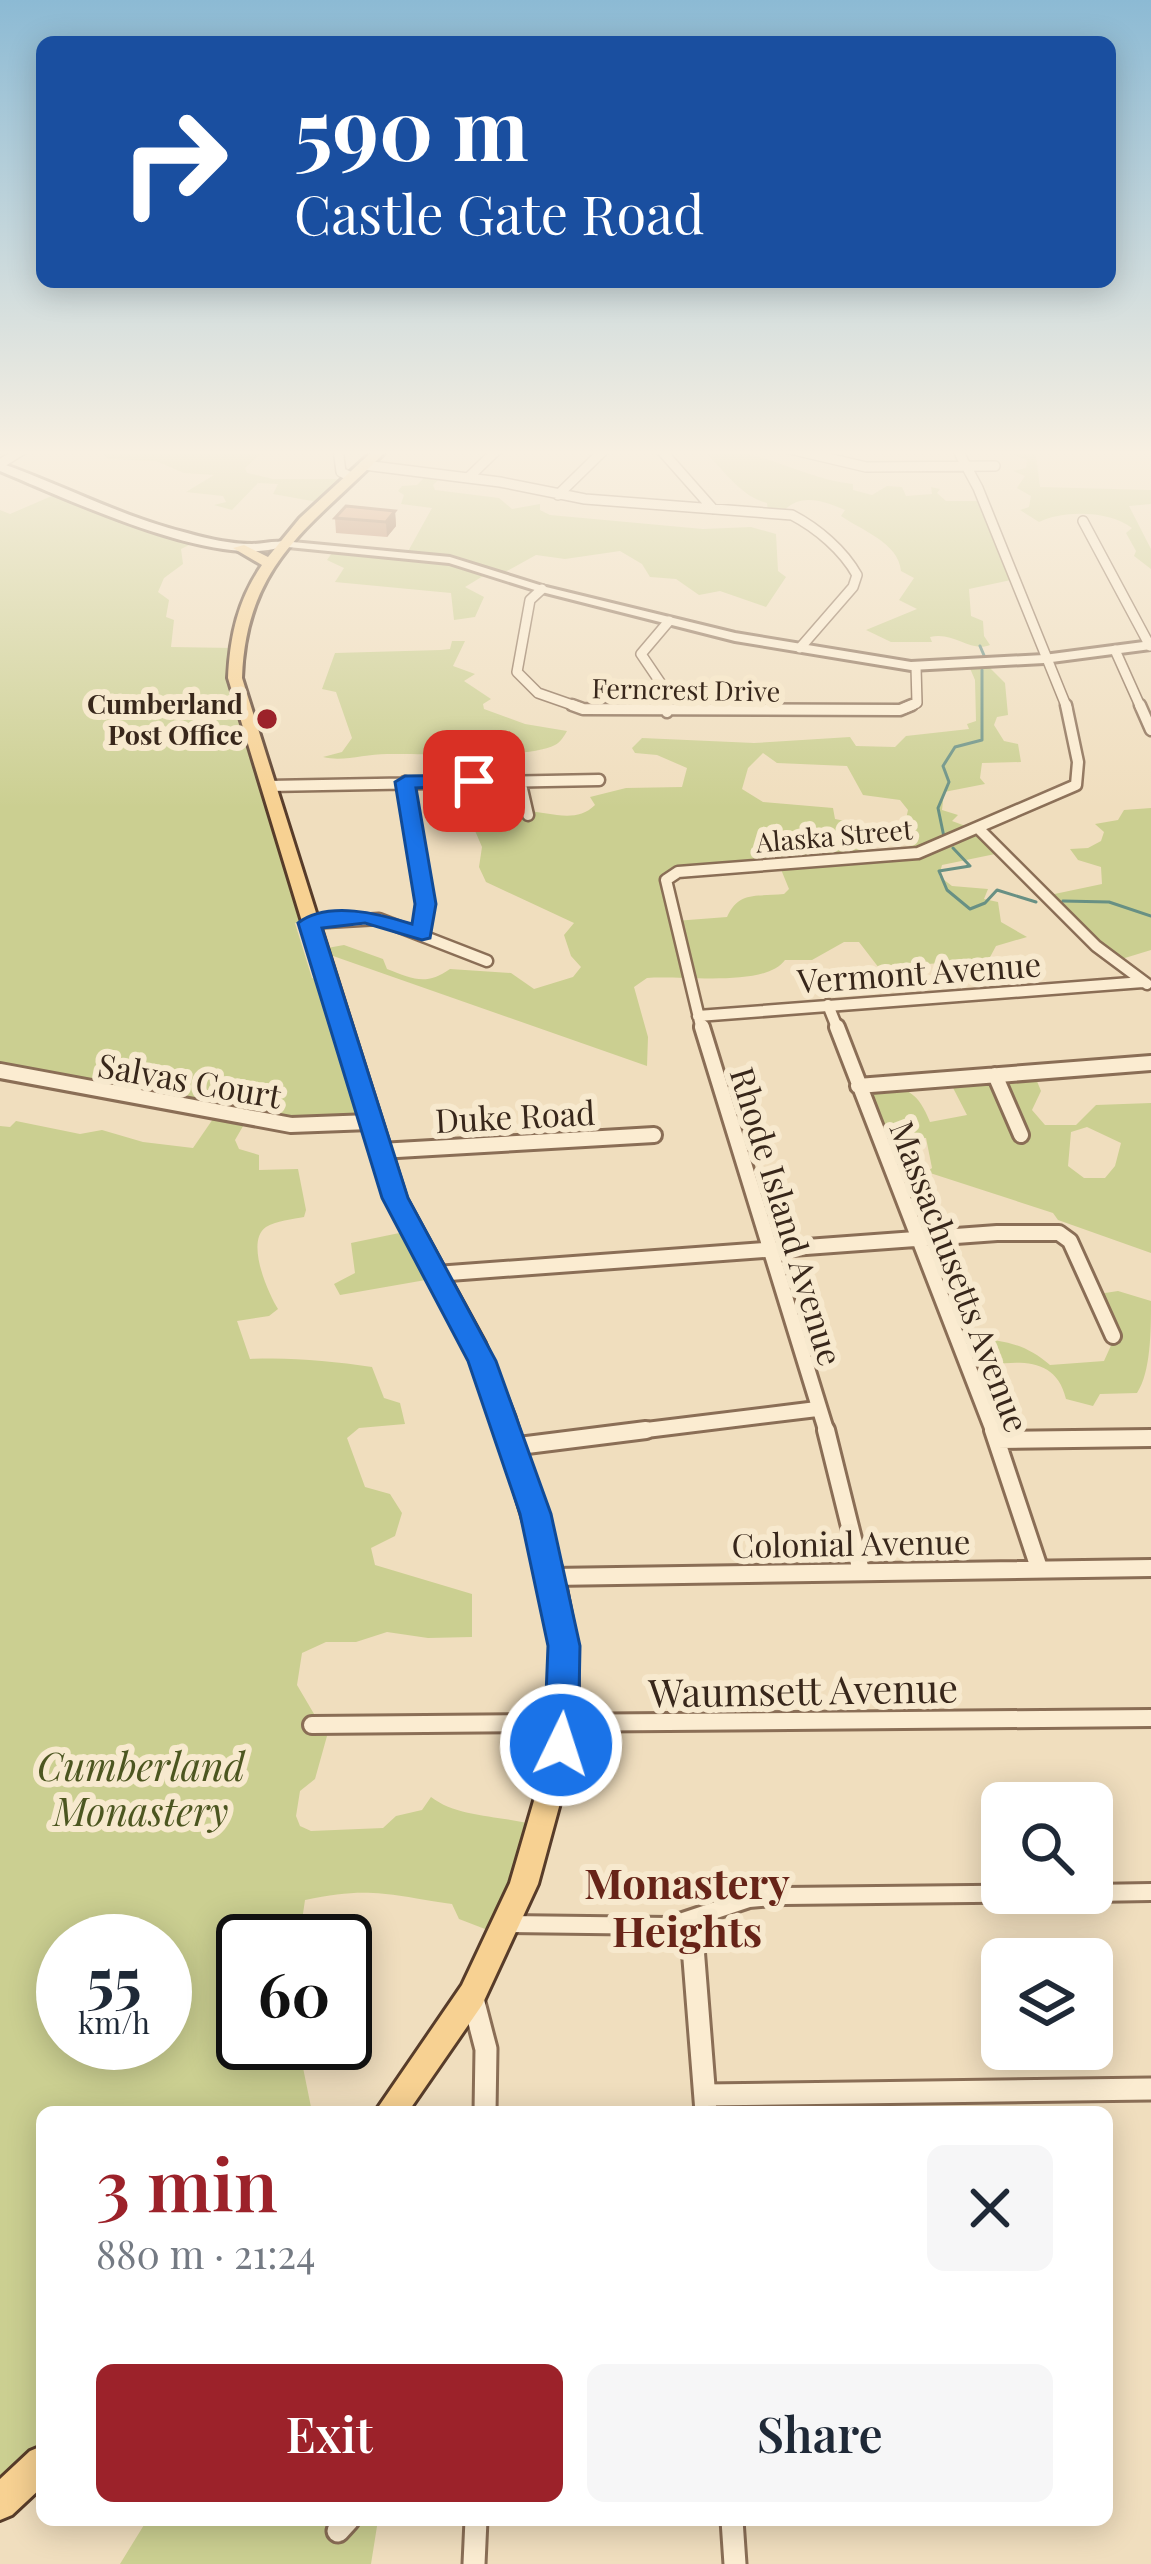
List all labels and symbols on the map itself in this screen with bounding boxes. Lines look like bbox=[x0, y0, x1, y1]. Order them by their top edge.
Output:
street label: Ferncrest Drive bbox=[591, 669, 781, 709]
place label: Cumberland Post Office bbox=[87, 685, 243, 752]
marker: Cumberland Post Office bbox=[254, 706, 280, 732]
pin bbox=[423, 730, 525, 832]
street label: Alaska Street bbox=[753, 810, 914, 860]
street label: Vermont Avenue bbox=[795, 941, 1042, 1002]
street label: Salvas Court bbox=[95, 1041, 286, 1117]
street label: Rhode Island Avenue bbox=[722, 1062, 854, 1370]
street label: Duke Road bbox=[434, 1089, 596, 1141]
street label: Massachusetts Avenue bbox=[881, 1114, 1041, 1438]
street label: Colonial Avenue bbox=[731, 1518, 971, 1566]
street label: Waumsett Avenue bbox=[647, 1660, 958, 1718]
position arrow bbox=[498, 1682, 624, 1808]
park label: Cumberland Monastery bbox=[37, 1739, 247, 1836]
district label: Monastery Heights bbox=[584, 1854, 790, 1958]
speed limit sign: 60 bbox=[216, 1914, 372, 2070]

